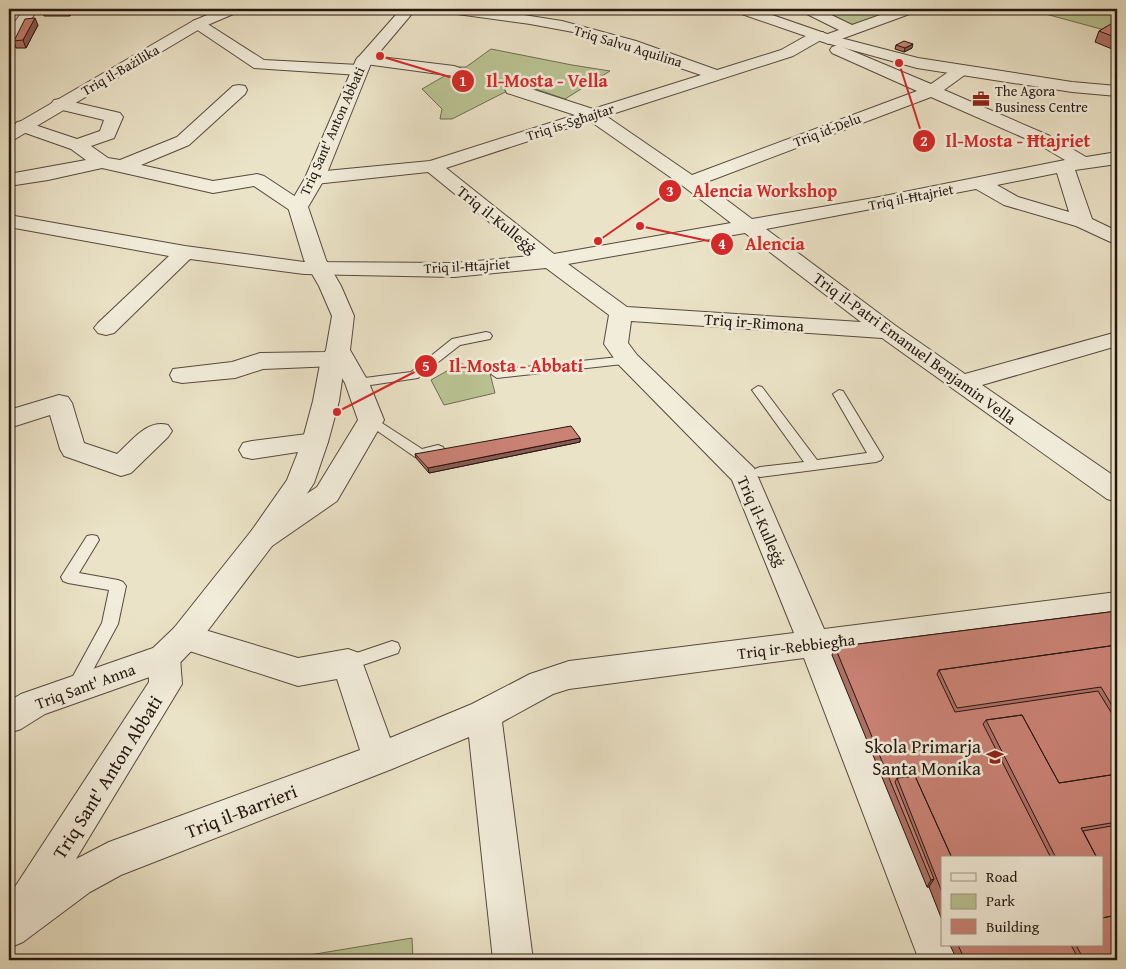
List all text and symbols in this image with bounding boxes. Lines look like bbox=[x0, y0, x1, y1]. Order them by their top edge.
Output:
street label: Triq Salvu Aquilina bbox=[571, 20, 685, 72]
street label: Triq il-Bażilika bbox=[77, 39, 163, 100]
street label: Triq Sant' Anton Abbati bbox=[295, 63, 369, 198]
callout: Il-Mosta - Vella bbox=[451, 64, 618, 97]
text: Il-Mosta - Vella bbox=[486, 67, 609, 94]
text: 1 bbox=[459, 70, 467, 91]
place label: The Agora Business Centre bbox=[995, 81, 1088, 117]
office icon: The Agora Business Centre bbox=[971, 89, 991, 109]
street label: Triq is-Sgħajtar bbox=[523, 98, 617, 146]
street label: Triq id-Delu bbox=[790, 108, 864, 152]
callout: Il-Mosta - Ħtajriet bbox=[911, 124, 1101, 157]
text: Il-Mosta - Ħtajriet bbox=[946, 127, 1091, 154]
text: 2 bbox=[920, 130, 928, 151]
callout: Alencia Workshop bbox=[658, 174, 847, 207]
text: Alencia Workshop bbox=[693, 177, 837, 204]
street label: Triq il-Kulleġġ bbox=[452, 179, 542, 259]
street label: Triq il-Ħtajriet bbox=[867, 179, 955, 215]
text: 3 bbox=[666, 180, 674, 201]
callout: Alencia bbox=[710, 227, 814, 260]
text: Alencia bbox=[745, 230, 806, 257]
text: 4 bbox=[718, 233, 726, 254]
street label: Triq il-Ħtajriet bbox=[423, 254, 511, 278]
street label: Triq il-Patri Emanuel Benjamin Vella bbox=[808, 266, 1022, 430]
street label: Triq ir-Rimona bbox=[703, 307, 805, 337]
callout: Il-Mosta - Abbati bbox=[413, 349, 593, 382]
text: Il-Mosta - Abbati bbox=[449, 352, 584, 379]
text: 5 bbox=[422, 355, 430, 376]
street label: Triq il-Kulleġġ bbox=[731, 472, 793, 570]
street label: Triq ir-Rebbiegħa bbox=[736, 627, 857, 665]
street label: Triq Sant' Anna bbox=[32, 657, 139, 715]
street label: Triq Sant' Anton Abbati bbox=[45, 690, 169, 864]
place label: Skola Primarja Santa Monika bbox=[864, 732, 981, 782]
school or university icon: Skola Primarja Santa Monika bbox=[985, 747, 1005, 767]
street label: Triq il-Barrieri bbox=[181, 777, 301, 845]
legend bbox=[941, 856, 1104, 946]
text: Road bbox=[986, 866, 1017, 887]
text: Park bbox=[986, 890, 1015, 911]
text: Building bbox=[986, 916, 1040, 937]

